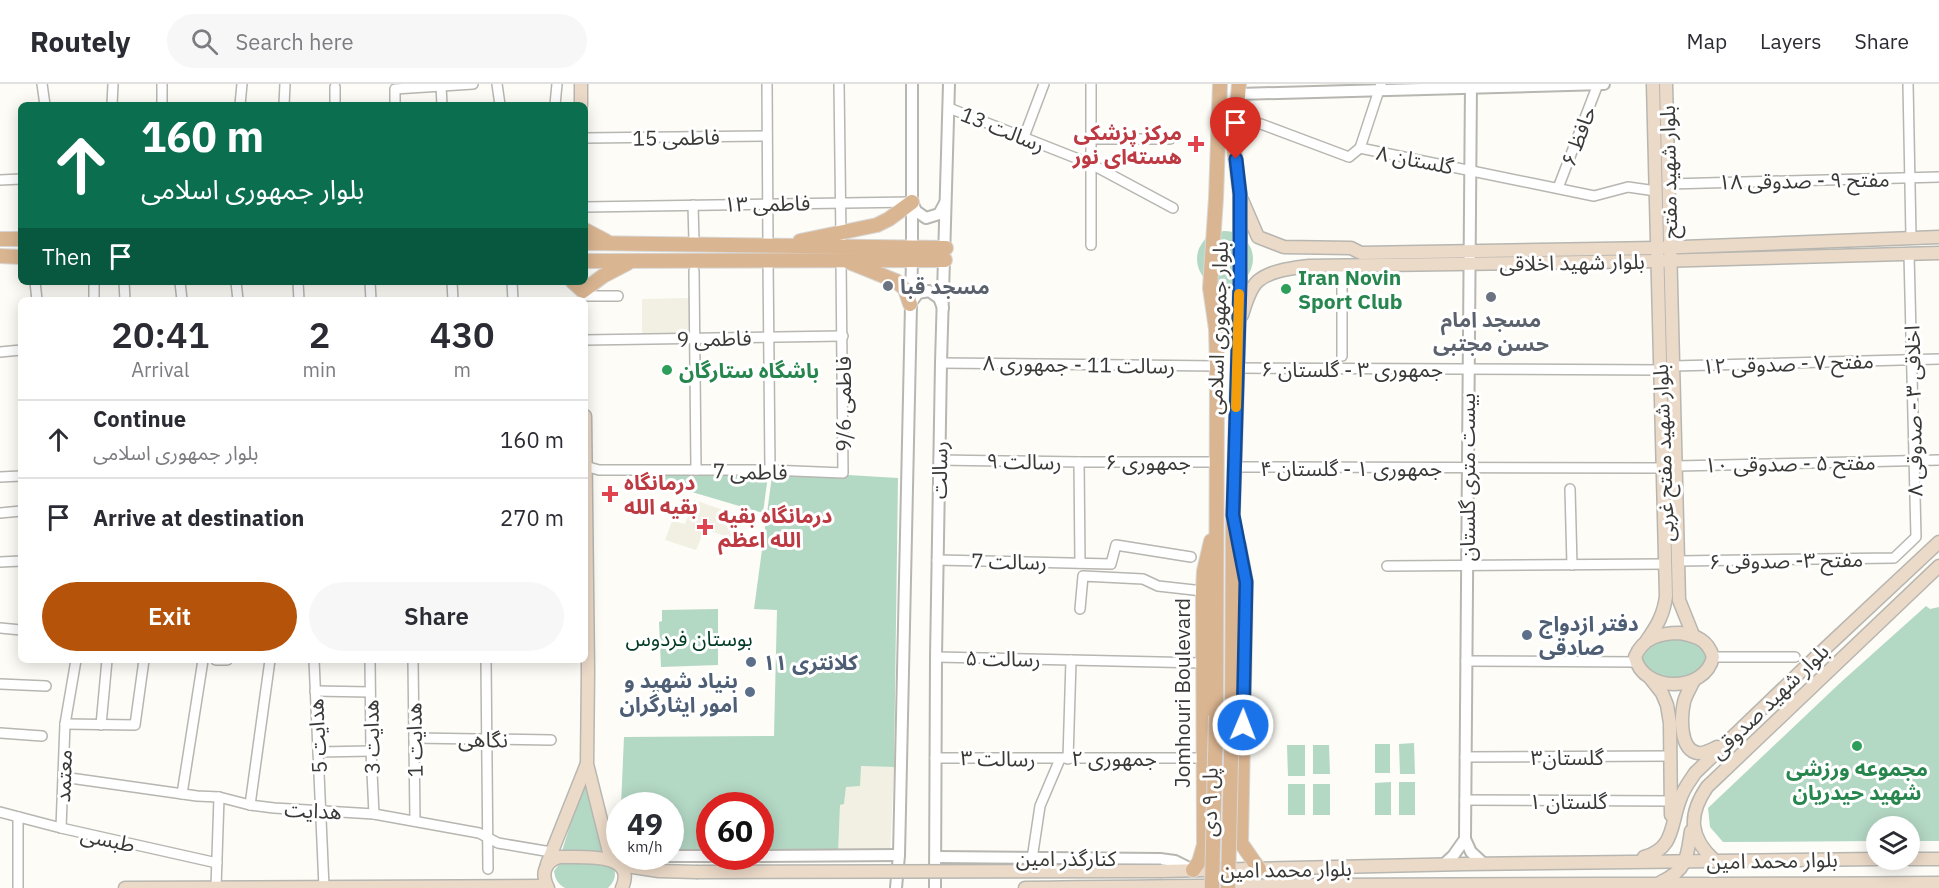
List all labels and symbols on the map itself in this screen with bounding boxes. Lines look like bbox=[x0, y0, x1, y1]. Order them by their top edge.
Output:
pin bbox=[1210, 97, 1261, 159]
street label: رسالت 13 bbox=[957, 99, 1049, 159]
street label: حافظ ۶ bbox=[1554, 102, 1602, 170]
street label: بلوار شهید مفتح bbox=[1653, 105, 1685, 239]
place label: مرکز پزشکی هسته‌ای نور bbox=[1072, 118, 1182, 170]
street label: فاطمی 15 bbox=[632, 122, 720, 152]
marker: مرکز پزشکی هسته‌ای نور bbox=[1187, 135, 1205, 153]
street label: گلستان ۸ bbox=[1374, 138, 1456, 180]
street label: مفتح ۹ - صدوقی ۱۸ bbox=[1718, 165, 1890, 197]
street label: فاطمی ۱۳ bbox=[724, 188, 810, 218]
street label: بلوار جمهوری اسلامی bbox=[1200, 241, 1234, 415]
street label: بلوار شهید اخلاقی bbox=[1499, 247, 1645, 277]
place label: Iran Novin Sport Club bbox=[1298, 263, 1403, 315]
place label: مسجد قبا bbox=[900, 272, 990, 300]
marker: مسجد قبا bbox=[881, 279, 895, 293]
marker: Iran Novin Sport Club bbox=[1279, 282, 1293, 296]
marker: مسجد امام حسن مجتبی bbox=[1484, 290, 1498, 304]
place label: مسجد امام حسن مجتبی bbox=[1433, 305, 1549, 357]
street label: فاطمی 9 bbox=[676, 323, 752, 353]
street label: اخلاقی ۳ - صدوقی ۸ bbox=[1898, 325, 1928, 497]
street label: مفتح ۷ - صدوقی ۱۲ bbox=[1702, 346, 1874, 382]
street label: رسالت 11 - جمهوری ۸ bbox=[983, 348, 1175, 380]
street label: جمهوری ۳ - گلستان ۶ bbox=[1261, 355, 1443, 383]
place label: باشگاه ستارگان bbox=[679, 356, 819, 384]
street label: فاطمی 9/6 bbox=[829, 356, 857, 452]
marker: باشگاه ستارگان bbox=[660, 363, 674, 377]
street label: بلوار شهید مفتح غربی bbox=[1646, 364, 1682, 542]
street label: بیست متری گلستان bbox=[1453, 393, 1481, 561]
street label: رسالت bbox=[924, 441, 954, 499]
street label: رسالت ۹ bbox=[986, 446, 1062, 476]
street label: جمهوری ۶ bbox=[1105, 448, 1191, 476]
street label: مفتح ۵ - صدوقی ۱۰ bbox=[1704, 448, 1876, 480]
street label: جمهوری ۱ - گلستان ۴ bbox=[1260, 454, 1442, 482]
street label: فاطمی 7 bbox=[712, 456, 788, 486]
place label: درمانگاه بقیه الله bbox=[624, 468, 698, 520]
marker: درمانگاه بقیه الله bbox=[601, 485, 619, 503]
place label: درمانگاه بقیه الله اعظم bbox=[718, 501, 833, 555]
marker: درمانگاه بقیه الله اعظم bbox=[696, 518, 714, 536]
street label: مفتح ۳- صدوقی ۶ bbox=[1709, 545, 1864, 577]
street label: رسالت 7 bbox=[971, 546, 1047, 576]
street label: Jomhouri Boulevard bbox=[1168, 598, 1196, 788]
place label: دفتر ازدواج صادقی bbox=[1539, 609, 1639, 661]
park label: بوستان فردوس bbox=[625, 624, 753, 652]
marker: دفتر ازدواج صادقی bbox=[1520, 628, 1534, 642]
street label: بلوار شهید صدوقی bbox=[1704, 637, 1834, 765]
street label: رسالت ۵ bbox=[965, 643, 1041, 673]
place label: کلانتری ۱۱ bbox=[763, 648, 858, 676]
marker: کلانتری ۱۱ bbox=[744, 655, 758, 669]
place label: بنیاد شهید و امور ایثارگران bbox=[619, 666, 738, 718]
marker: بنیاد شهید و امور ایثارگران bbox=[743, 685, 757, 699]
position arrow bbox=[1211, 693, 1275, 757]
street label: هدایت 5 bbox=[301, 698, 333, 774]
street label: هدایت 3 bbox=[356, 699, 386, 775]
street label: هدایت 1 bbox=[399, 702, 429, 778]
street label: نگاهی bbox=[458, 725, 508, 753]
marker: مجموعه ورزشی شهید حیدریان bbox=[1850, 739, 1864, 753]
street label: رسالت ۳ bbox=[960, 743, 1036, 773]
street label: گلستان۳ bbox=[1530, 743, 1604, 771]
street label: جمهوری ۲ bbox=[1071, 744, 1157, 772]
street label: معتمد bbox=[48, 749, 78, 803]
place label: مجموعه ورزشی شهید حیدریان bbox=[1786, 754, 1928, 806]
street label: پل ۹ دی bbox=[1194, 767, 1224, 837]
street label: گلستان ۱ bbox=[1529, 787, 1607, 815]
speed limit sign: 60 bbox=[696, 792, 774, 870]
street label: هدایت bbox=[284, 795, 342, 825]
street label: طبسی bbox=[78, 820, 138, 858]
street label: کنارگذر امین bbox=[1016, 844, 1117, 872]
street label: بلوار محمد امین bbox=[1706, 845, 1838, 875]
street label: بلوار محمد امین bbox=[1220, 854, 1352, 884]

